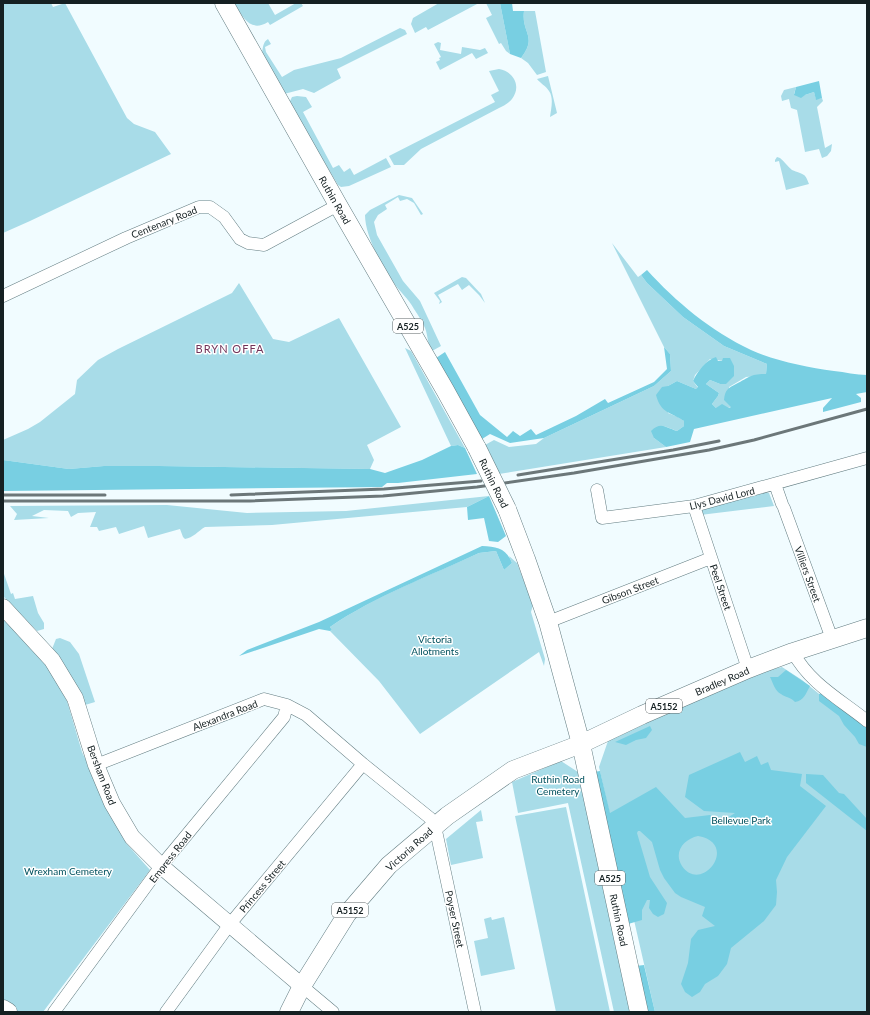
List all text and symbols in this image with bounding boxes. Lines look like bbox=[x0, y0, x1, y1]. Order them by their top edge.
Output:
street label: Ruthin Road bbox=[316, 174, 354, 226]
street label: Centenary Road bbox=[129, 203, 199, 241]
road number: A525 bbox=[393, 319, 423, 333]
district label: BRYN OFFA bbox=[196, 342, 264, 355]
street label: Ruthin Road bbox=[477, 456, 511, 510]
street label: Llys David Lord bbox=[688, 484, 756, 512]
street label: Villiers Street bbox=[792, 545, 824, 604]
street label: Peel Street bbox=[708, 563, 735, 612]
street label: Gibson Street bbox=[600, 574, 660, 606]
park label: Victoria Allotments bbox=[411, 633, 459, 657]
street label: Bradley Road bbox=[693, 664, 751, 698]
street label: Alexandra Road bbox=[191, 697, 259, 733]
road number: A5152 bbox=[646, 699, 682, 713]
street label: Bersham Road bbox=[85, 743, 119, 807]
park label: Ruthin Road Cemetery bbox=[531, 773, 585, 797]
park label: Bellevue Park bbox=[711, 814, 772, 826]
street label: Victoria Road bbox=[383, 825, 435, 873]
street label: Empress Road bbox=[146, 829, 194, 885]
street label: Princess Street bbox=[236, 857, 288, 915]
park label: Wrexham Cemetery bbox=[24, 865, 113, 877]
road number: A525 bbox=[595, 871, 625, 885]
street label: Poyser Street bbox=[443, 889, 467, 949]
street label: Ruthin Road bbox=[608, 893, 630, 947]
road number: A5152 bbox=[332, 903, 368, 917]

